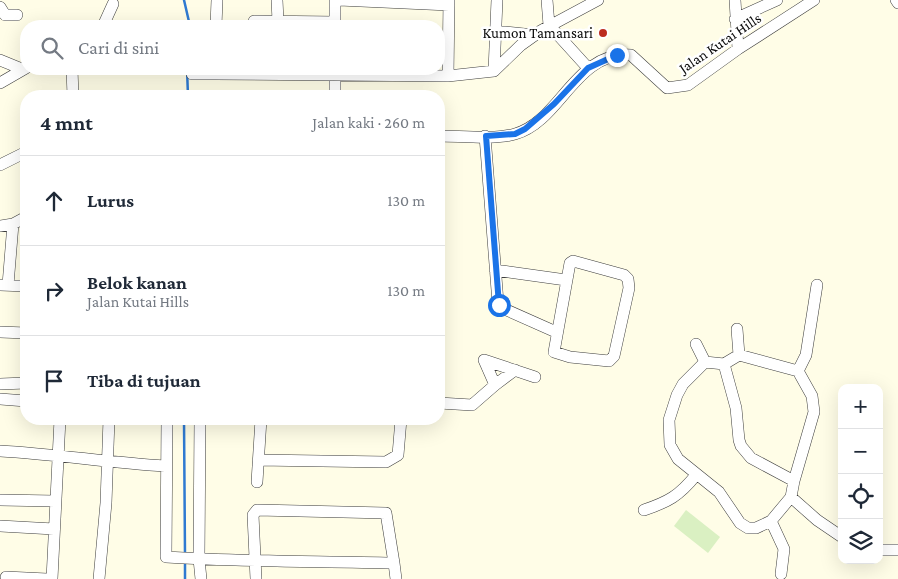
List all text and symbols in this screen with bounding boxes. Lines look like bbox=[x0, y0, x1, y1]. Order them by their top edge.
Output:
street label: Jalan Kutai Hills bbox=[674, 10, 765, 78]
search box bbox=[20, 20, 445, 75]
place label: Kumon Tamansari bbox=[483, 25, 593, 41]
marker: Kumon Tamansari bbox=[597, 27, 609, 39]
icon: search bbox=[38, 34, 66, 62]
text: Cari di sini bbox=[78, 37, 159, 58]
route end bbox=[606, 44, 629, 67]
text: 4 mnt bbox=[40, 111, 93, 135]
text: Jalan kaki · 260 m bbox=[312, 114, 425, 131]
icon: ahead bbox=[40, 187, 68, 215]
text: Lurus bbox=[87, 190, 134, 211]
text: 130 m bbox=[387, 192, 425, 209]
text: Belok kanan bbox=[87, 272, 187, 293]
icon: right bbox=[40, 277, 68, 305]
text: 130 m bbox=[387, 282, 425, 299]
text: Jalan Kutai Hills bbox=[87, 293, 189, 310]
route start bbox=[488, 294, 511, 317]
icon: arrive bbox=[40, 367, 68, 395]
text: Tiba di tujuan bbox=[87, 370, 201, 391]
map controls bbox=[838, 384, 883, 564]
button: + bbox=[838, 384, 883, 429]
button: − bbox=[838, 429, 883, 474]
button: locate bbox=[838, 474, 883, 519]
button: layers bbox=[838, 519, 883, 564]

